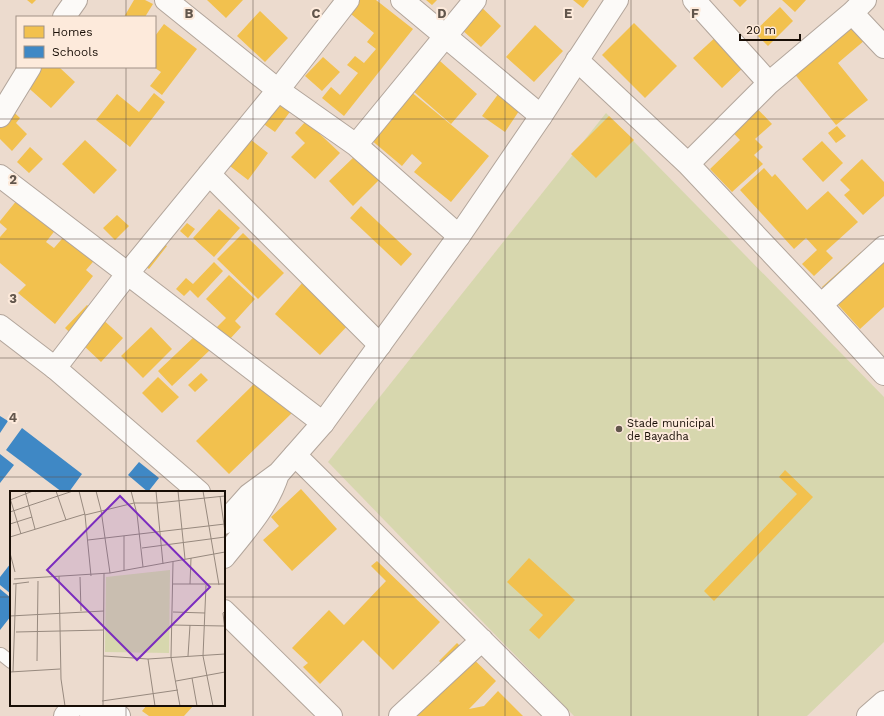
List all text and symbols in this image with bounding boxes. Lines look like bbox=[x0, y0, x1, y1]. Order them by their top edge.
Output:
text: B bbox=[185, 6, 194, 21]
text: C bbox=[312, 6, 321, 21]
text: D bbox=[437, 6, 447, 21]
text: E bbox=[564, 6, 572, 21]
text: F bbox=[691, 6, 699, 21]
legend bbox=[16, 16, 156, 68]
scale bar bbox=[740, 16, 800, 42]
text: 20 m bbox=[746, 23, 776, 37]
text: Homes bbox=[52, 25, 93, 39]
text: Schools bbox=[52, 45, 98, 59]
text: 2 bbox=[9, 172, 17, 187]
text: 3 bbox=[9, 291, 17, 306]
text: 4 bbox=[9, 410, 18, 425]
place label: Stade municipal de Bayadha bbox=[627, 417, 715, 443]
marker: Stade municipal de Bayadha bbox=[614, 424, 624, 434]
inset map bbox=[10, 491, 225, 706]

